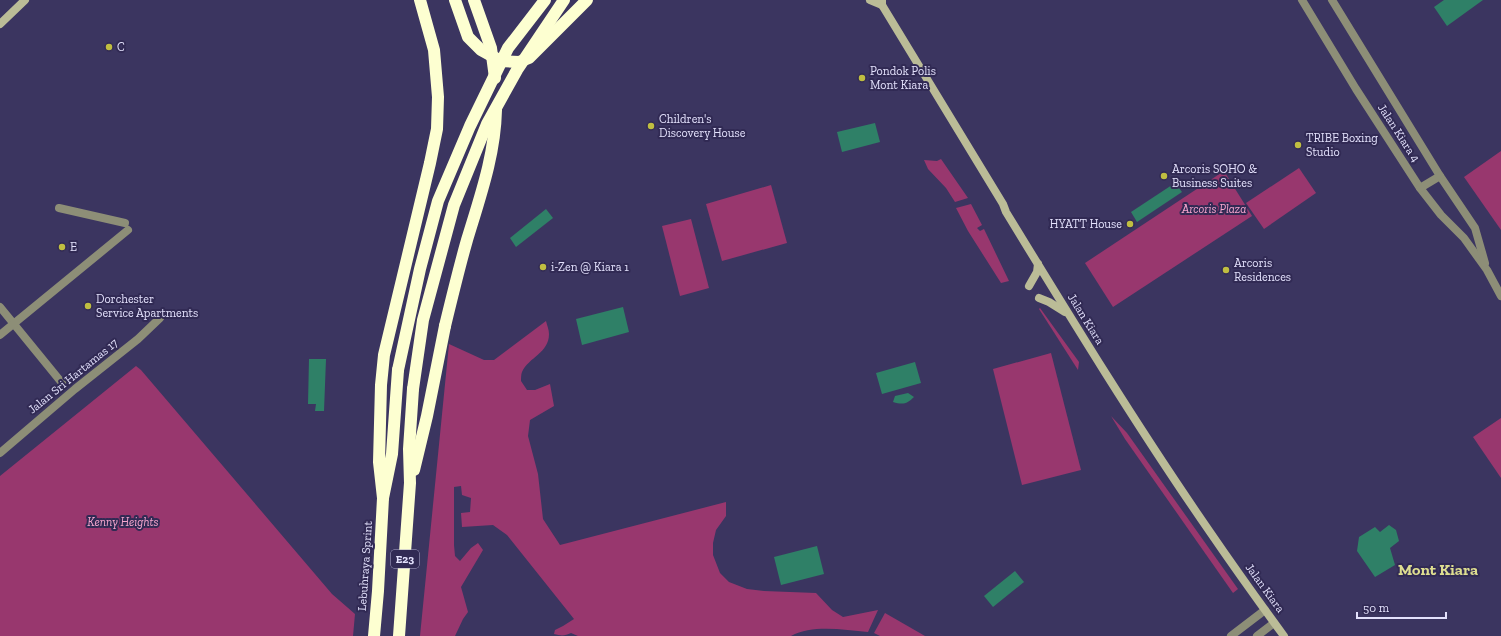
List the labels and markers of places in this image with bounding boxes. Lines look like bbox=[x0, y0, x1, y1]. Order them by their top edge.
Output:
place label: C bbox=[117, 40, 125, 54]
marker: C bbox=[104, 42, 114, 52]
place label: Pondok Polis Mont Kiara bbox=[870, 64, 936, 92]
marker: Pondok Polis Mont Kiara bbox=[857, 73, 867, 83]
place label: Children's Discovery House bbox=[659, 112, 746, 140]
marker: Children's Discovery House bbox=[646, 121, 656, 131]
place label: TRIBE Boxing Studio bbox=[1306, 131, 1378, 159]
marker: TRIBE Boxing Studio bbox=[1293, 140, 1303, 150]
place label: Arcoris SOHO & Business Suites bbox=[1172, 162, 1257, 190]
marker: Arcoris SOHO & Business Suites bbox=[1159, 171, 1169, 181]
place label: HYATT House bbox=[1049, 217, 1122, 231]
marker: HYATT House bbox=[1125, 219, 1135, 229]
place label: E bbox=[70, 240, 77, 254]
marker: E bbox=[57, 242, 67, 252]
place label: Arcoris Residences bbox=[1234, 256, 1291, 284]
place label: i-Zen @ Kiara 1 bbox=[551, 260, 629, 274]
marker: i-Zen @ Kiara 1 bbox=[538, 262, 548, 272]
marker: Arcoris Residences bbox=[1221, 265, 1231, 275]
place label: Dorchester Service Apartments bbox=[96, 292, 198, 320]
marker: Dorchester Service Apartments bbox=[83, 301, 93, 311]

